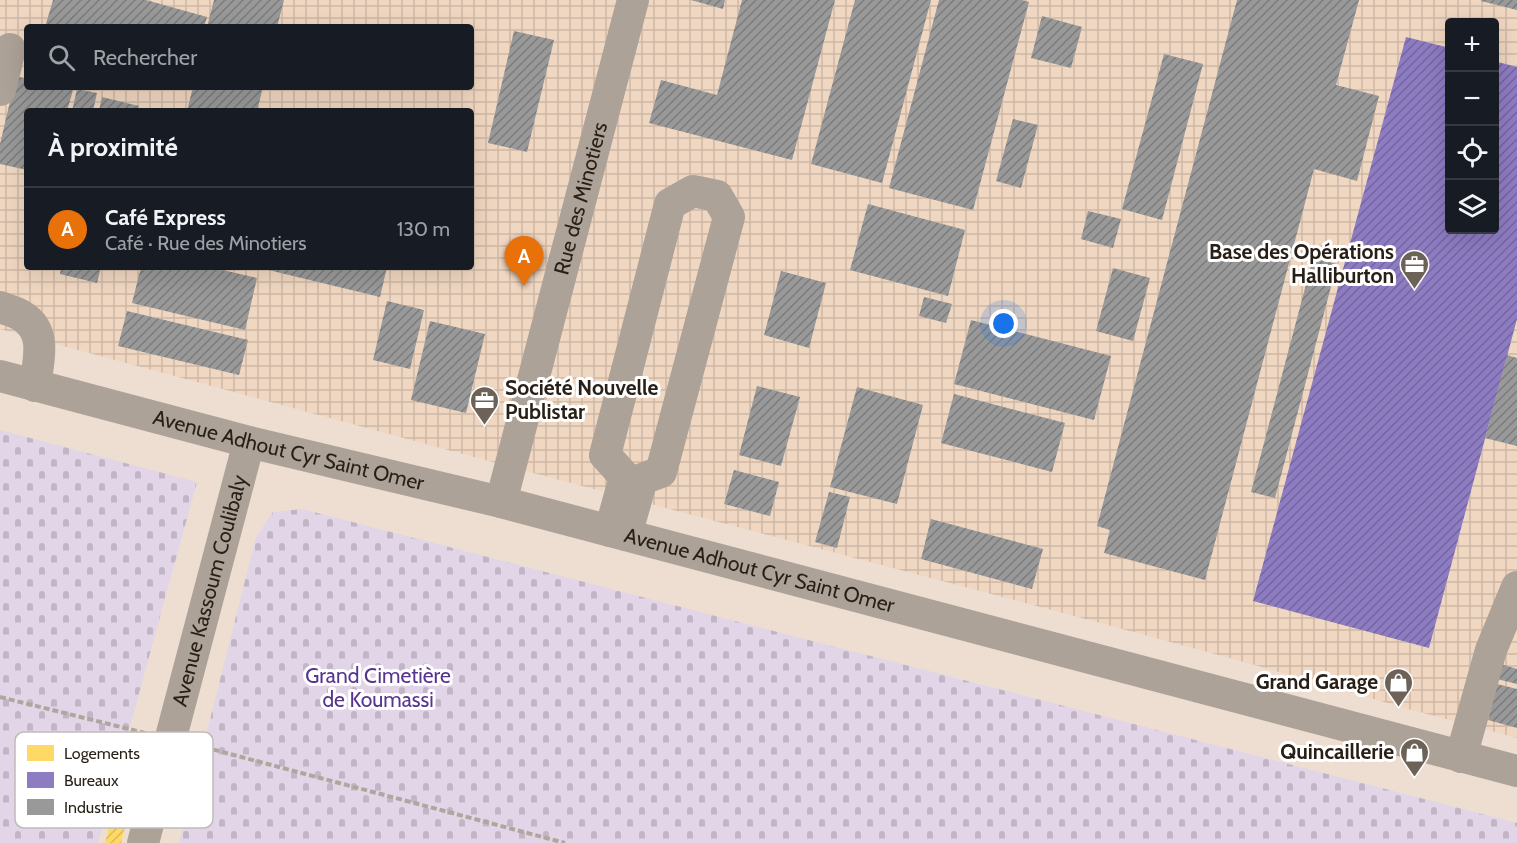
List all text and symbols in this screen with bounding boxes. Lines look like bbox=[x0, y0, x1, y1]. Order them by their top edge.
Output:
map controls bbox=[1445, 18, 1499, 234]
button: + bbox=[1445, 18, 1499, 72]
search box bbox=[24, 24, 474, 90]
icon: search bbox=[45, 41, 78, 74]
text: Rechercher bbox=[93, 44, 197, 71]
button: − bbox=[1445, 72, 1499, 126]
street label: Rue des Minotiers bbox=[548, 119, 612, 277]
button: locate bbox=[1445, 126, 1499, 180]
text: À proximité bbox=[48, 131, 178, 163]
button: layers bbox=[1445, 180, 1499, 234]
text: Café Express bbox=[105, 204, 226, 231]
text: A bbox=[61, 217, 74, 241]
text: 130 m bbox=[397, 217, 450, 241]
text: Café · Rue des Minotiers bbox=[105, 231, 307, 255]
pin: A bbox=[504, 236, 544, 286]
place label: Base des Opérations Halliburton bbox=[1209, 239, 1394, 288]
office icon: Base des Opérations Halliburton bbox=[1399, 248, 1431, 290]
your location bbox=[989, 309, 1018, 338]
place label: Société Nouvelle Publistar bbox=[505, 375, 658, 424]
office icon: Société Nouvelle Publistar bbox=[468, 384, 500, 426]
street label: Avenue Adhout Cyr Saint Omer bbox=[150, 404, 427, 495]
street label: Avenue Kassoum Coulibaly bbox=[167, 472, 252, 709]
street label: Avenue Adhout Cyr Saint Omer bbox=[622, 522, 898, 618]
park label: Grand Cimetière de Koumassi bbox=[305, 663, 451, 712]
shop icon: Grand Garage bbox=[1383, 666, 1415, 708]
place label: Grand Garage bbox=[1256, 669, 1378, 694]
legend bbox=[15, 732, 213, 828]
shop icon: Quincaillerie bbox=[1399, 736, 1431, 778]
place label: Quincaillerie bbox=[1280, 739, 1394, 764]
text: Logements bbox=[64, 744, 140, 763]
text: Bureaux bbox=[64, 771, 119, 790]
text: Industrie bbox=[64, 798, 123, 817]

